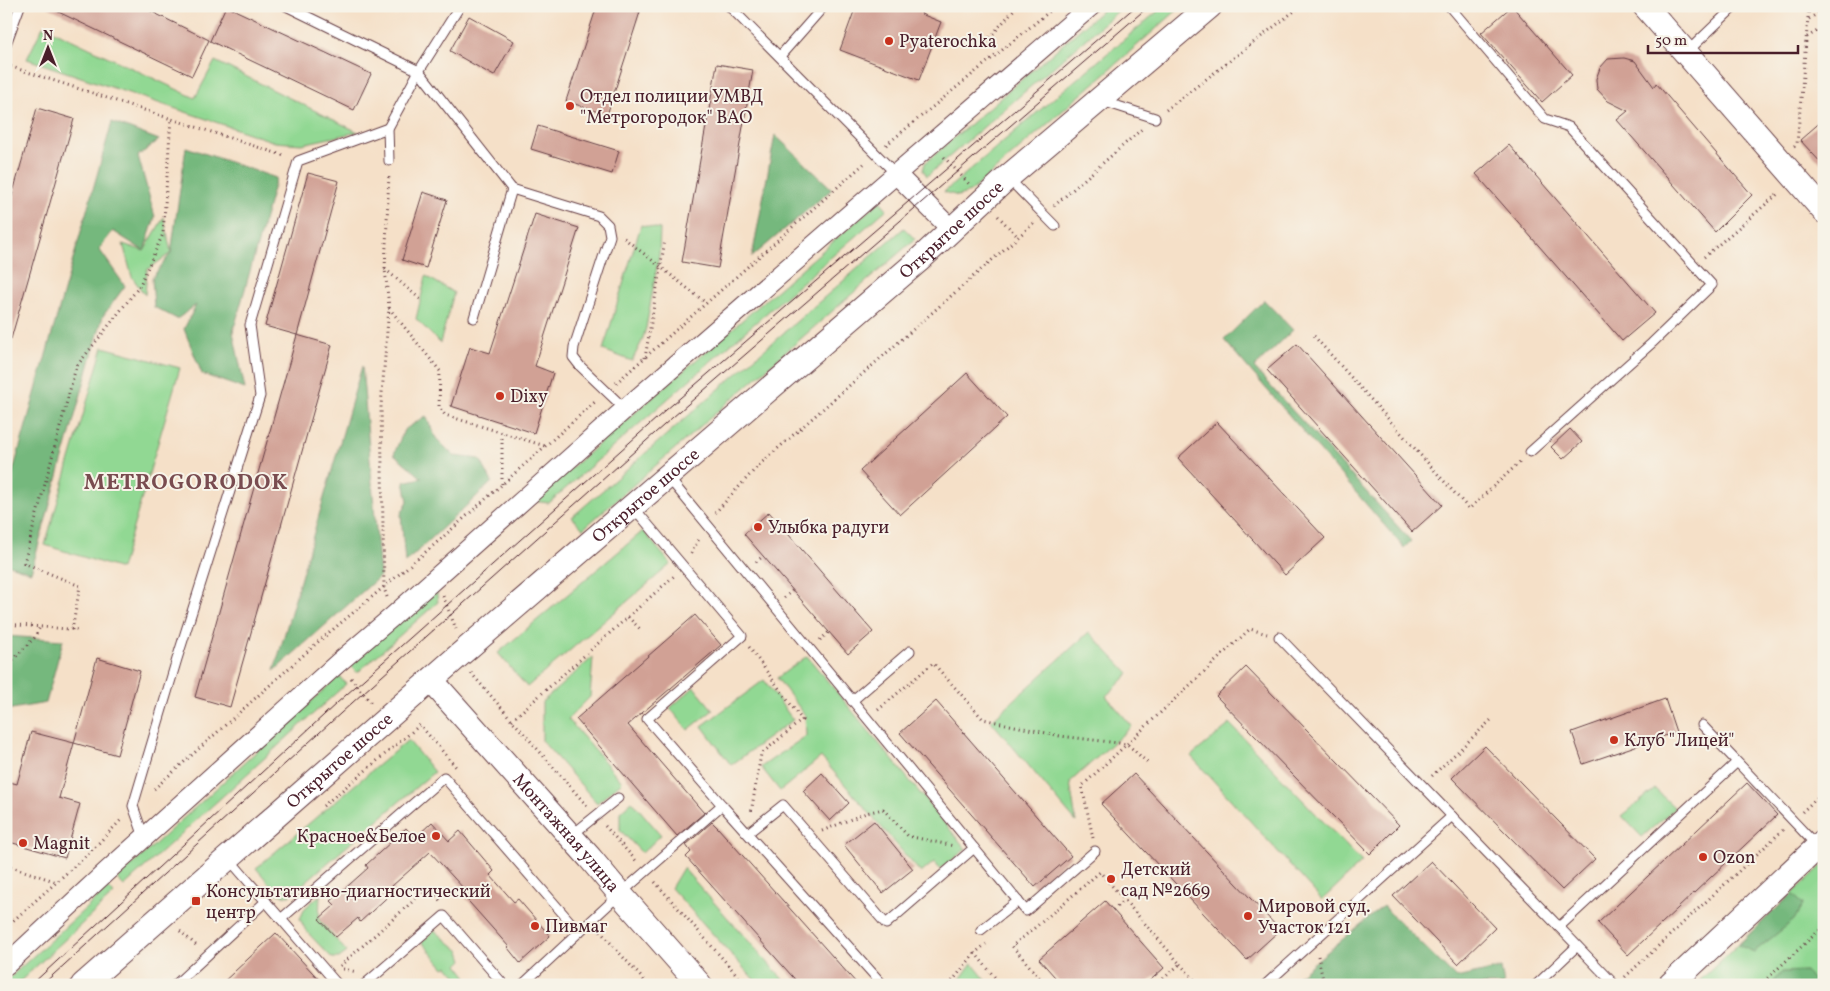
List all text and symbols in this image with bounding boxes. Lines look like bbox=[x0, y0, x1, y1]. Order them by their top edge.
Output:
north arrow bbox=[22, 22, 72, 72]
scale bar bbox=[1648, 22, 1798, 54]
text: N bbox=[43, 27, 53, 46]
place label: Pyaterochka bbox=[899, 30, 997, 55]
text: 50 m bbox=[1655, 31, 1687, 52]
marker: Pyaterochka bbox=[883, 35, 895, 47]
place label: Отдел полиции УМВД "Метрогородок" ВАО bbox=[580, 85, 764, 131]
marker: Отдел полиции УМВД "Метрогородок" ВАО bbox=[564, 100, 576, 112]
street label: Открытое шоссе bbox=[894, 176, 1010, 286]
place label: Dixy bbox=[510, 385, 548, 410]
marker: Dixy bbox=[494, 390, 506, 402]
street label: Открытое шоссе bbox=[587, 443, 706, 550]
district label: METROGORODOK bbox=[84, 468, 288, 499]
place label: Улыбка радуги bbox=[768, 516, 889, 541]
marker: Улыбка радуги bbox=[752, 521, 764, 533]
street label: Открытое шоссе bbox=[281, 708, 399, 815]
place label: Клуб "Лицей" bbox=[1624, 729, 1734, 754]
marker: Клуб "Лицей" bbox=[1608, 734, 1620, 746]
street label: Монтажная улица bbox=[506, 768, 625, 899]
place label: Красное&Белое bbox=[296, 825, 426, 850]
marker: Красное&Белое bbox=[430, 830, 442, 842]
place label: Magnit bbox=[33, 832, 90, 857]
marker: Magnit bbox=[17, 837, 29, 849]
place label: Ozon bbox=[1713, 846, 1756, 871]
marker: Ozon bbox=[1697, 851, 1709, 863]
place label: Детский сад №2669 bbox=[1121, 858, 1210, 904]
marker: Детский сад №2669 bbox=[1105, 873, 1117, 885]
place label: Консультативно-диагностический центр bbox=[206, 880, 491, 926]
marker: Консультативно-диагностический центр bbox=[190, 895, 202, 907]
place label: Мировой суд. Участок 121 bbox=[1258, 895, 1371, 941]
marker: Мировой суд. Участок 121 bbox=[1242, 910, 1254, 922]
place label: Пивмаг bbox=[545, 915, 607, 940]
marker: Пивмаг bbox=[529, 920, 541, 932]

